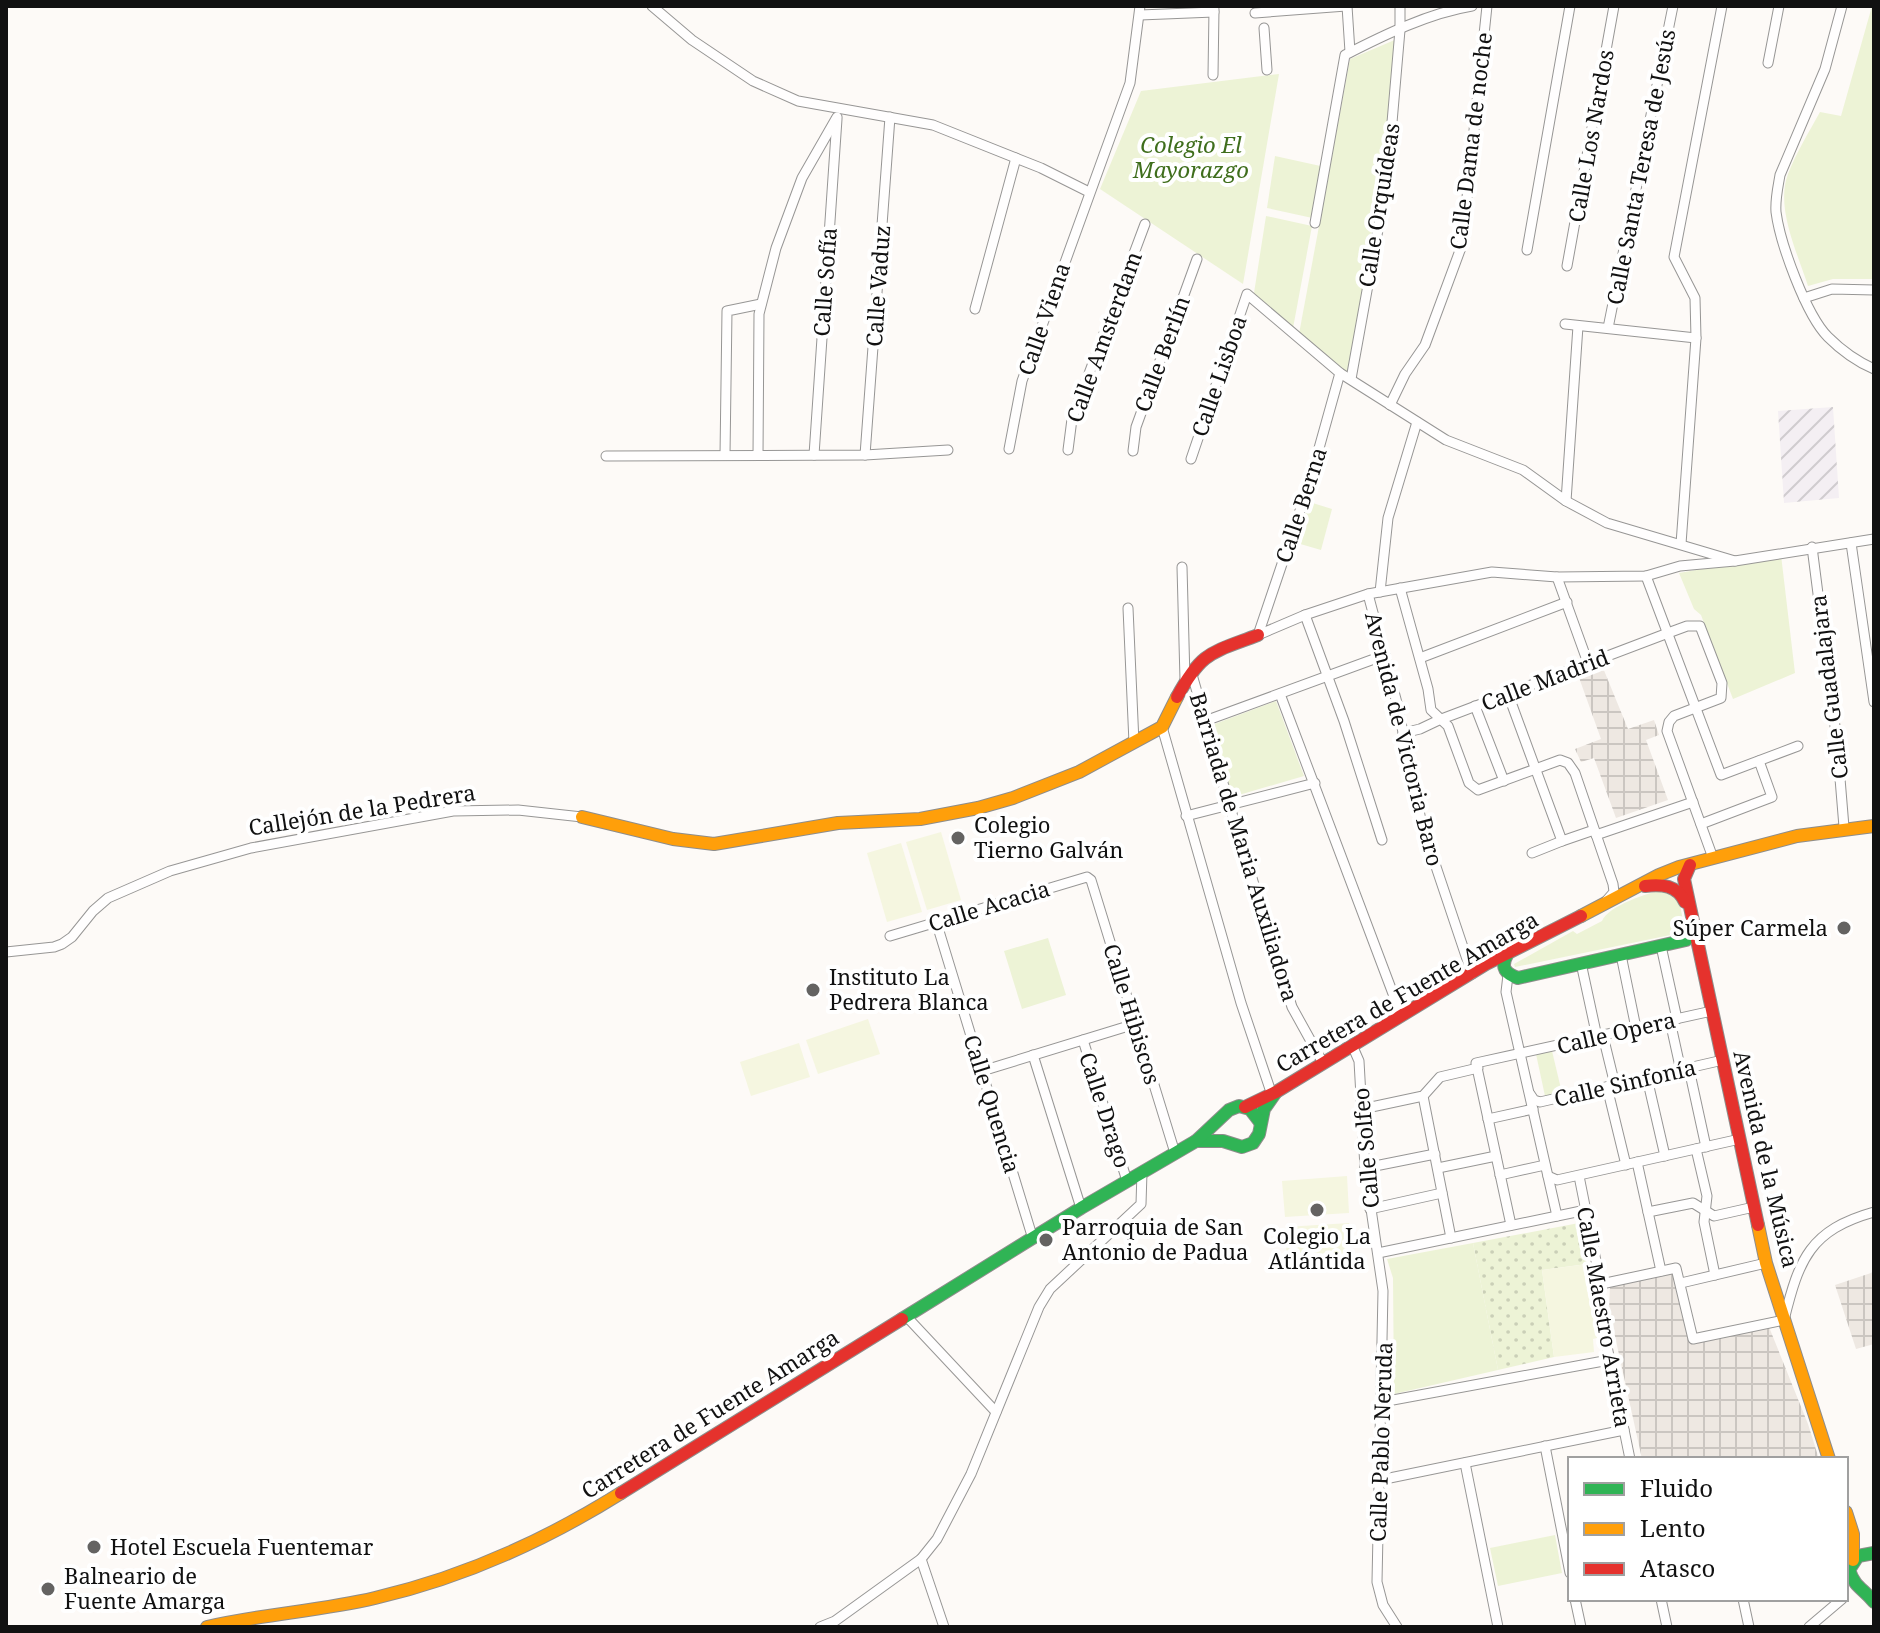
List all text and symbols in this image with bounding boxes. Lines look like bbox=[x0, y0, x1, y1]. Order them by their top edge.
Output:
street label: Calle Santa Teresa de Jesús bbox=[1599, 26, 1681, 307]
street label: Calle Dama de noche bbox=[1442, 30, 1498, 251]
street label: Calle Los Nardos bbox=[1560, 47, 1620, 224]
street label: Calle Orquídeas bbox=[1350, 121, 1406, 289]
park label: Colegio El Mayorazgo bbox=[1132, 129, 1249, 184]
street label: Calle Vaduz bbox=[858, 224, 896, 348]
street label: Calle Sofía bbox=[805, 226, 843, 337]
street label: Calle Amsterdam bbox=[1058, 247, 1148, 426]
street label: Calle Viena bbox=[1010, 258, 1076, 379]
street label: Calle Berlín bbox=[1126, 291, 1196, 416]
street label: Calle Lisboa bbox=[1183, 311, 1253, 440]
street label: Calle Berna bbox=[1267, 443, 1333, 566]
street label: Calle Guadalajara bbox=[1802, 593, 1854, 781]
street label: Avenida de Victoria Baro bbox=[1359, 608, 1451, 869]
street label: Calle Madrid bbox=[1476, 641, 1613, 717]
street label: Barriada de Maria Auxiliadora bbox=[1184, 689, 1306, 1005]
street label: Callejón de la Pedrera bbox=[246, 776, 478, 842]
place label: Colegio Tierno Galván bbox=[974, 809, 1124, 864]
marker: Colegio Tierno Galván bbox=[949, 829, 967, 847]
street label: Calle Acacia bbox=[924, 872, 1053, 938]
street label: Carretera de Fuente Amarga bbox=[1270, 904, 1543, 1079]
place label: Súper Carmela bbox=[1673, 912, 1828, 942]
marker: Súper Carmela bbox=[1835, 919, 1853, 937]
street label: Calle Hibiscos bbox=[1097, 940, 1169, 1088]
place label: Instituto La Pedrera Blanca bbox=[829, 961, 989, 1016]
marker: Instituto La Pedrera Blanca bbox=[804, 981, 822, 999]
street label: Calle Opera bbox=[1553, 1004, 1678, 1060]
street label: Calle Quencia bbox=[958, 1031, 1028, 1177]
street label: Avenida de la Música bbox=[1727, 1047, 1807, 1270]
street label: Calle Drago bbox=[1073, 1048, 1139, 1171]
street label: Calle Sinfonía bbox=[1551, 1051, 1699, 1113]
street label: Calle Solfeo bbox=[1345, 1086, 1385, 1210]
marker: Colegio La Atlántida bbox=[1308, 1201, 1326, 1219]
street label: Calle Maestro Arrieta bbox=[1571, 1204, 1639, 1429]
place label: Parroquia de San Antonio de Padua bbox=[1062, 1211, 1248, 1266]
place label: Colegio La Atlántida bbox=[1263, 1220, 1371, 1275]
marker: Parroquia de San Antonio de Padua bbox=[1037, 1231, 1055, 1249]
street label: Carretera de Fuente Amarga bbox=[575, 1321, 844, 1505]
street label: Calle Pablo Neruda bbox=[1362, 1341, 1398, 1543]
legend bbox=[1568, 1457, 1848, 1601]
text: Fluido bbox=[1640, 1471, 1713, 1504]
text: Lento bbox=[1640, 1511, 1706, 1544]
place label: Hotel Escuela Fuentemar bbox=[110, 1531, 374, 1561]
marker: Hotel Escuela Fuentemar bbox=[85, 1538, 103, 1556]
text: Atasco bbox=[1640, 1551, 1715, 1584]
place label: Balneario de Fuente Amarga bbox=[64, 1560, 225, 1615]
marker: Balneario de Fuente Amarga bbox=[39, 1580, 57, 1598]

